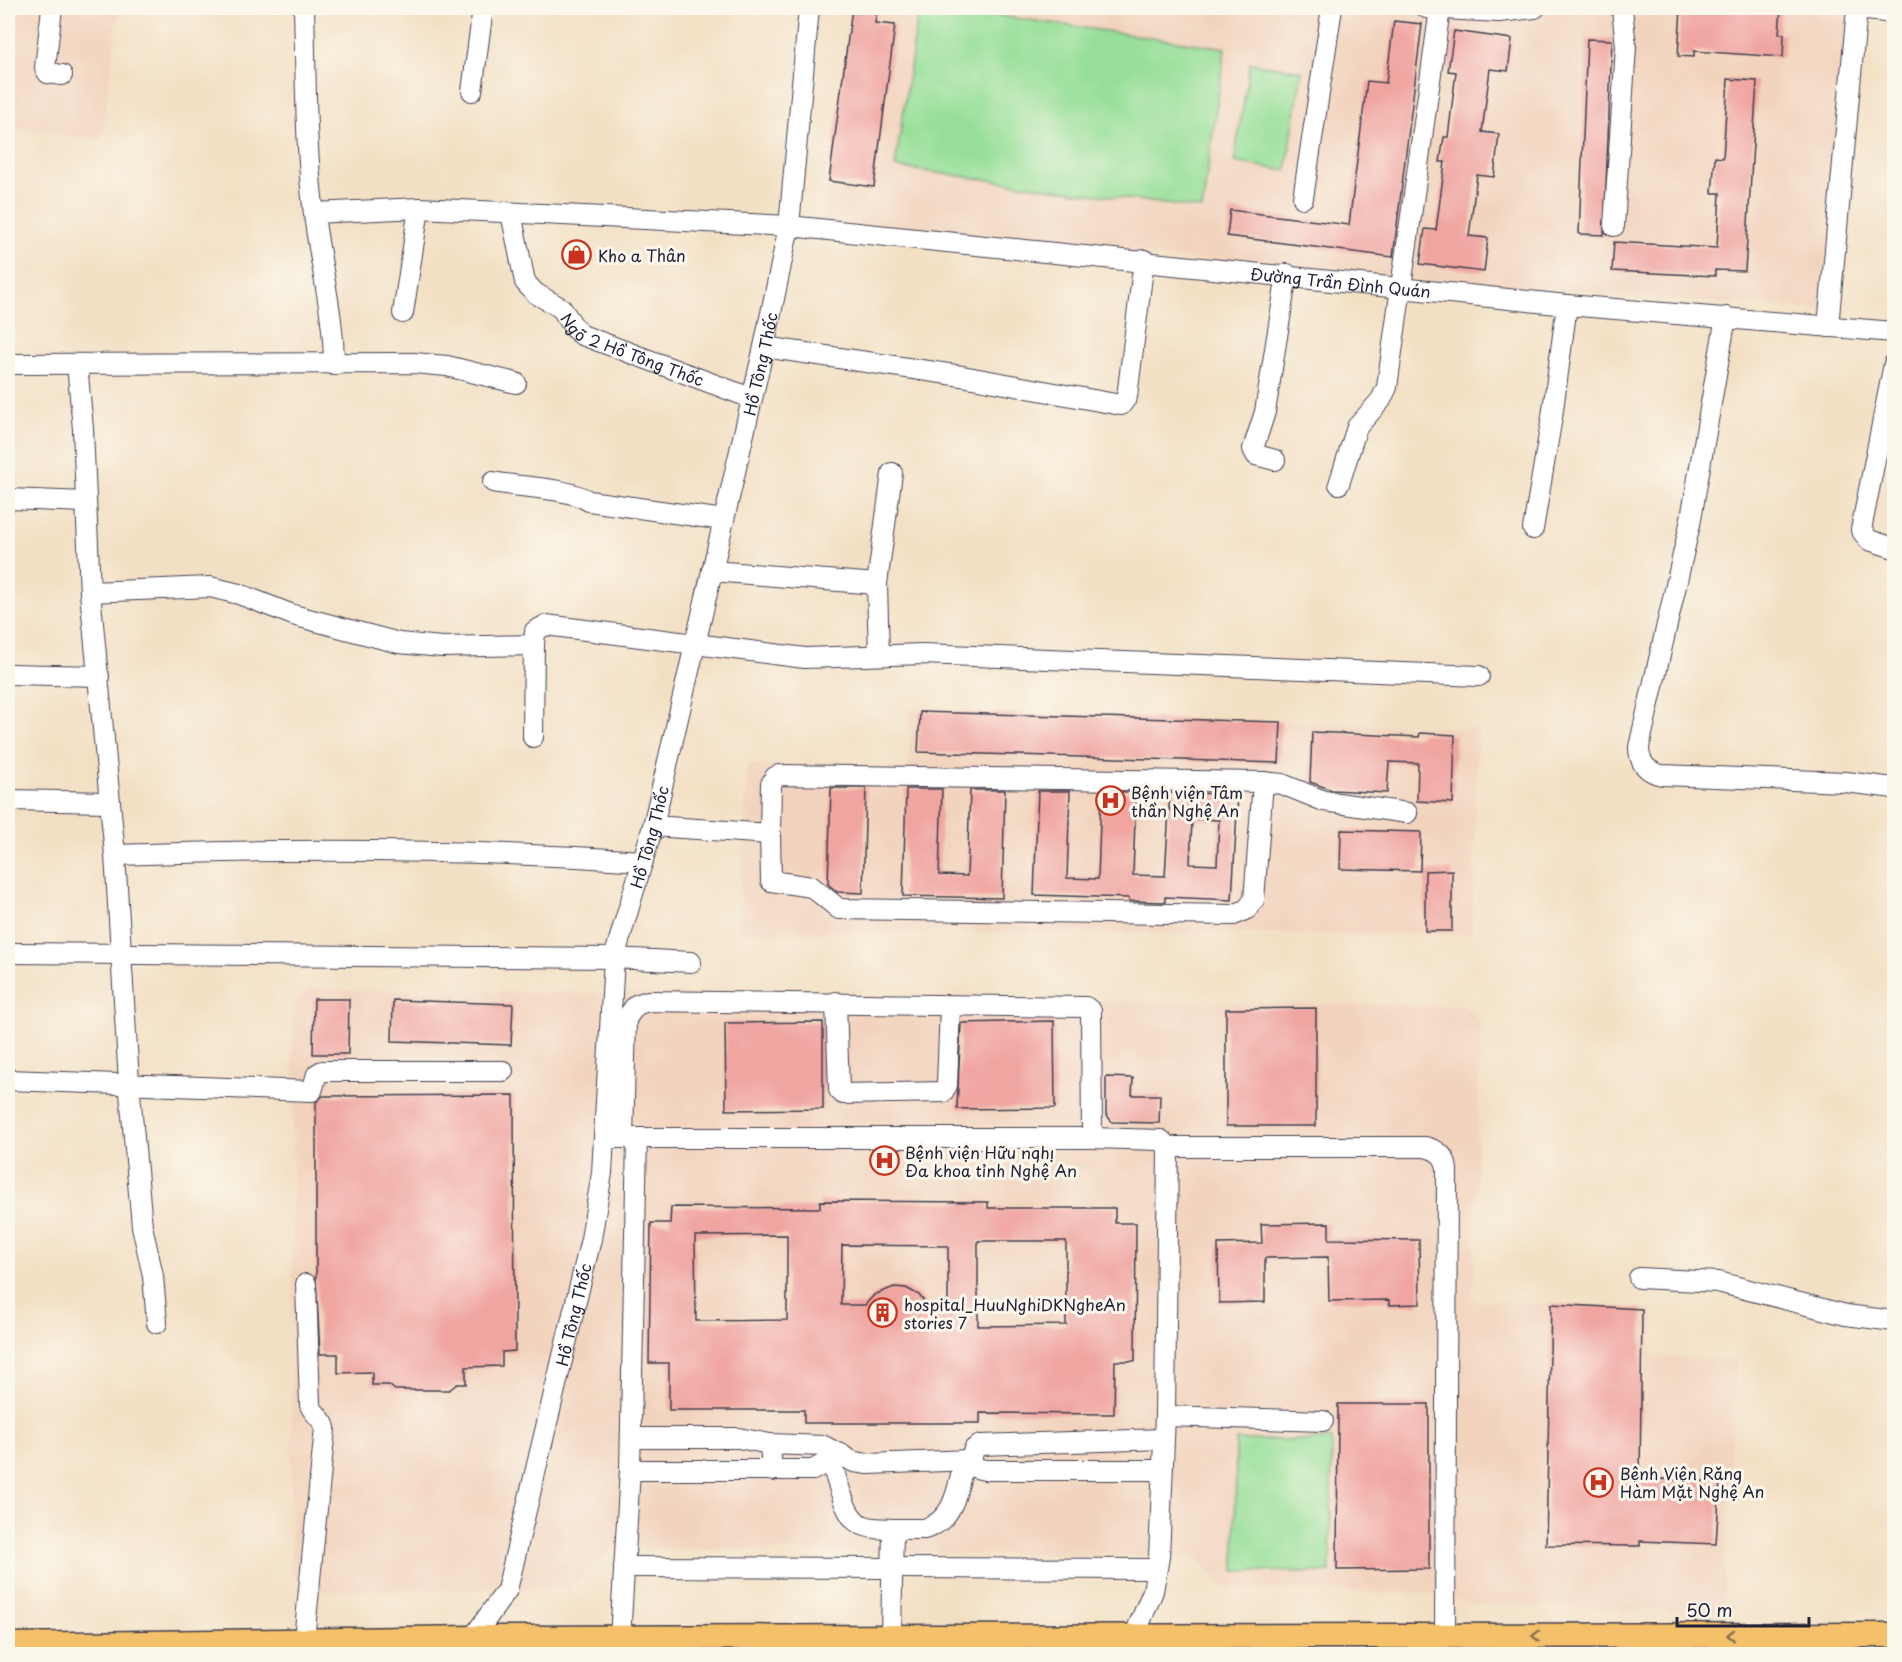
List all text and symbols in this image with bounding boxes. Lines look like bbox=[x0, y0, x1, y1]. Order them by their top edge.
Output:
shop icon: Kho a Thân bbox=[561, 239, 593, 271]
place label: Kho a Thân bbox=[598, 243, 686, 267]
street label: Đường Trần Đình Quán bbox=[1249, 261, 1432, 303]
street label: Ngõ 2 Hồ Tông Thốc bbox=[555, 307, 707, 391]
street label: Hồ Tông Thốc bbox=[737, 310, 783, 418]
place label: Bệnh viện Tâm thần Nghệ An bbox=[1131, 780, 1243, 822]
street label: Hồ Tông Thốc bbox=[623, 783, 674, 891]
hospital icon: Bệnh viện Tâm thần Nghệ An bbox=[1094, 785, 1126, 817]
place label: Bệnh viện Hữu nghị Đa khoa tỉnh Nghệ An bbox=[905, 1140, 1077, 1182]
hospital icon: Bệnh viện Hữu nghị Đa khoa tỉnh Nghệ An bbox=[868, 1145, 900, 1177]
street label: Hồ Tông Thốc bbox=[549, 1261, 597, 1368]
place label: hospital_HuuNghiDKNgheAn stories 7 bbox=[904, 1292, 1126, 1334]
building icon: hospital_HuuNghiDKNgheAn stories 7 bbox=[867, 1297, 899, 1329]
place label: Bệnh Viện Răng Hàm Mặt Nghệ An bbox=[1620, 1461, 1764, 1503]
hospital icon: Bệnh Viện Răng Hàm Mặt Nghệ An bbox=[1583, 1466, 1615, 1498]
scale bar bbox=[1677, 1590, 1809, 1628]
text: 50 m bbox=[1686, 1596, 1733, 1623]
one-way arrow bbox=[1727, 1629, 1736, 1641]
one-way arrow bbox=[1532, 1630, 1541, 1642]

